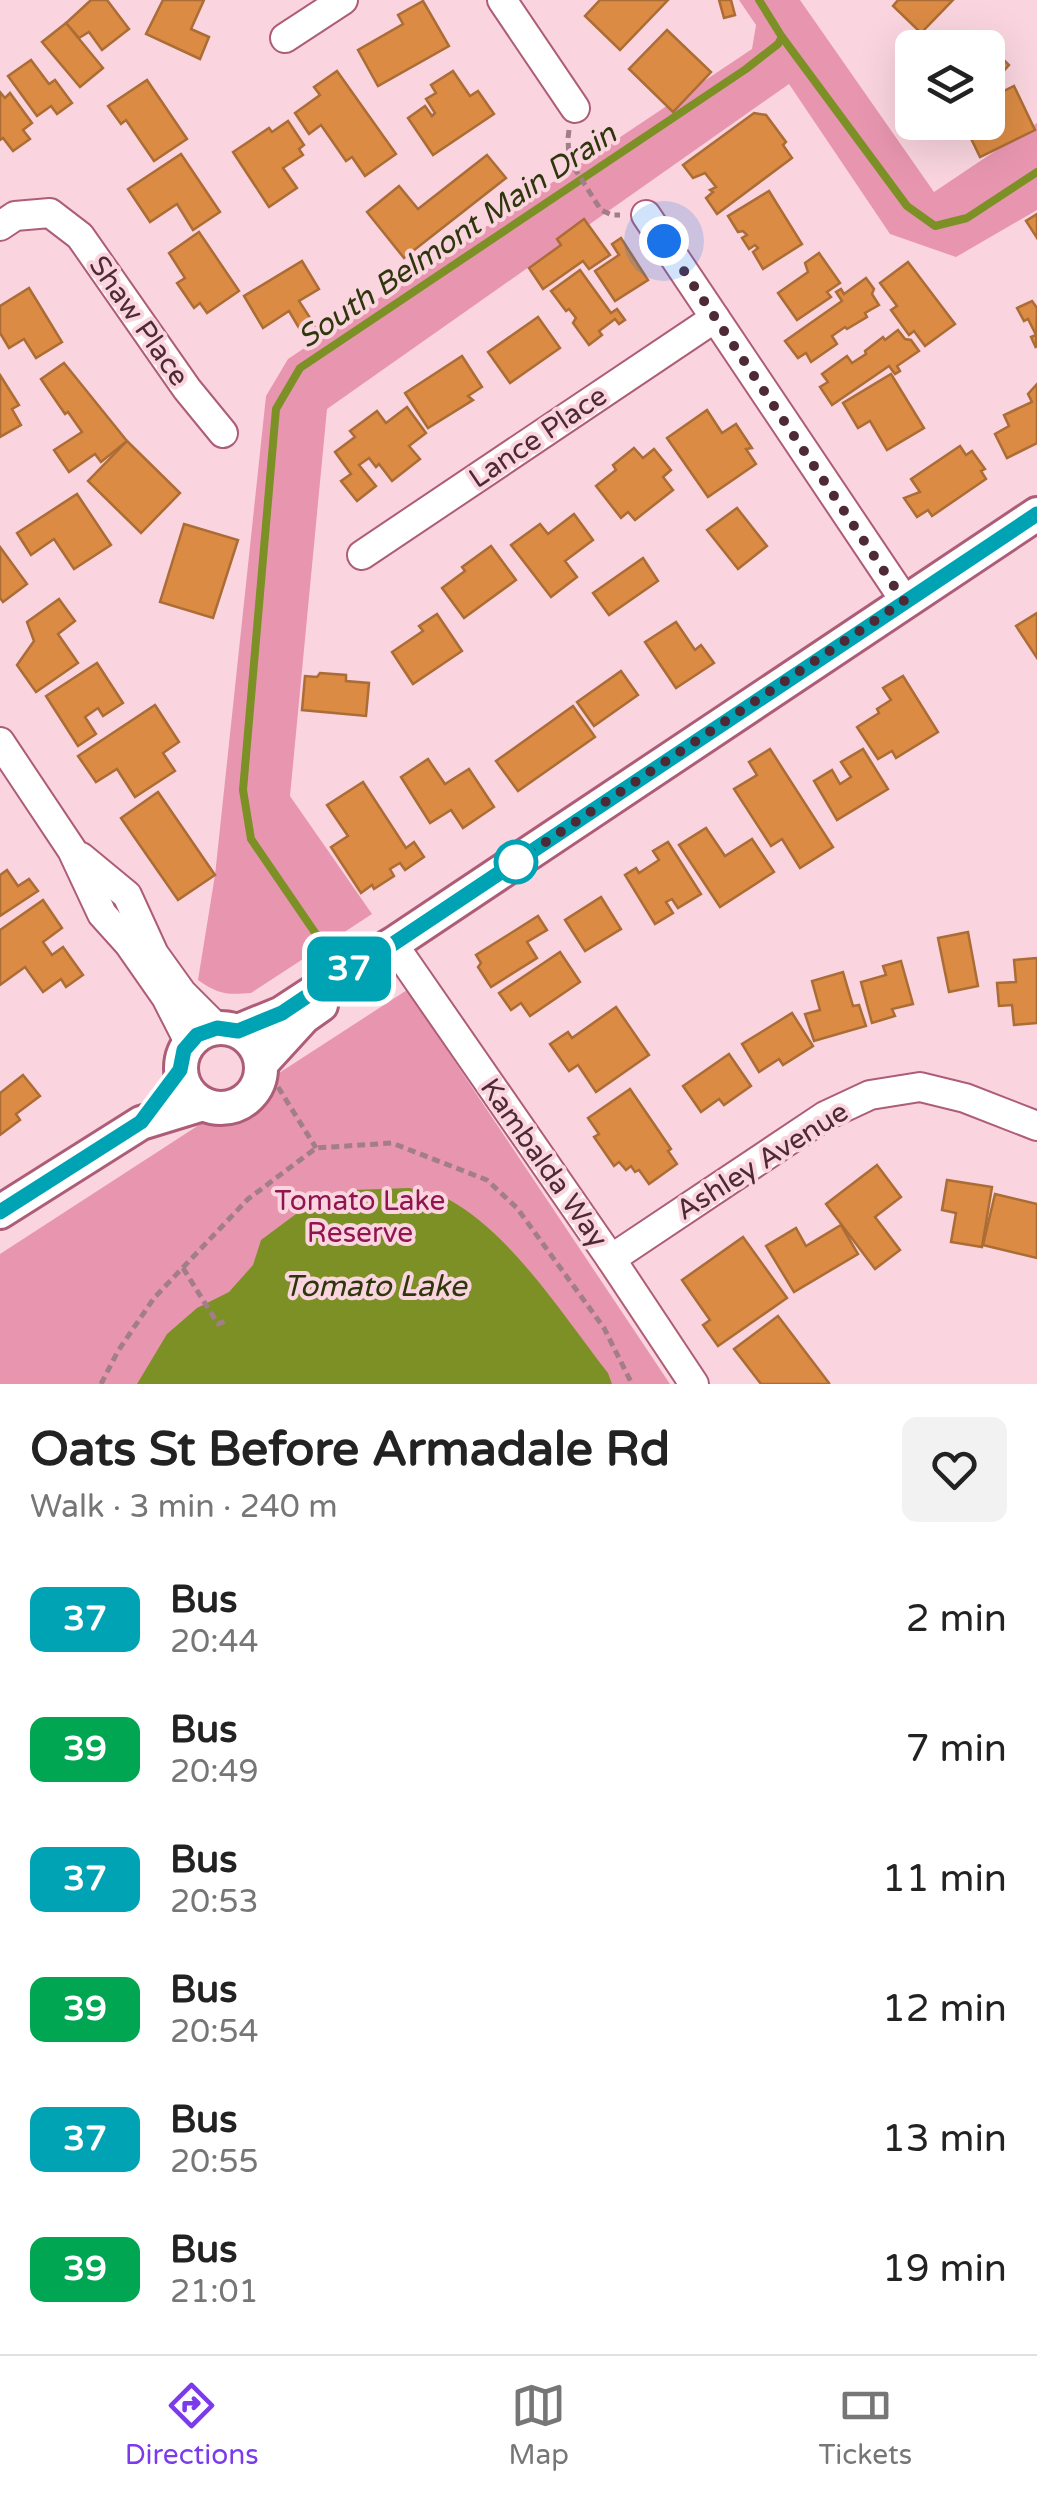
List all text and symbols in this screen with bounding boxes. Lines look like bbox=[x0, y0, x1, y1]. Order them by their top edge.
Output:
map controls bbox=[895, 30, 1005, 140]
button: layers bbox=[895, 30, 1005, 140]
water label: South Belmont Main Drain bbox=[291, 115, 624, 357]
your location bbox=[639, 216, 689, 266]
street label: Shaw Place bbox=[82, 249, 196, 393]
street label: Lance Place bbox=[463, 378, 613, 496]
unlabelled marker bbox=[495, 841, 537, 883]
line badge: 37 bbox=[304, 936, 394, 1002]
text: 37 bbox=[327, 948, 371, 990]
street label: Kambalda Way bbox=[473, 1072, 615, 1254]
street label: Ashley Avenue bbox=[670, 1094, 854, 1228]
park label: Tomato Lake Reserve bbox=[275, 1184, 445, 1250]
water label: Tomato Lake bbox=[283, 1268, 469, 1305]
button: heart bbox=[902, 1417, 1007, 1522]
text: Oats St Before Armadale Rd bbox=[30, 1421, 670, 1479]
text: Walk · 3 min · 240 m bbox=[30, 1488, 338, 1526]
text: Bus bbox=[170, 1577, 237, 1623]
text: 2 min bbox=[906, 1596, 1007, 1642]
text: 37 bbox=[63, 1598, 107, 1640]
text: 20:44 bbox=[170, 1623, 259, 1661]
text: Bus bbox=[170, 1707, 237, 1753]
text: 7 min bbox=[906, 1726, 1007, 1772]
text: 39 bbox=[63, 1728, 107, 1770]
text: 20:49 bbox=[170, 1753, 259, 1791]
text: Bus bbox=[170, 1837, 237, 1883]
text: 11 min bbox=[882, 1856, 1007, 1902]
text: 37 bbox=[63, 1858, 107, 1900]
text: 20:53 bbox=[170, 1883, 259, 1921]
text: Bus bbox=[170, 1967, 237, 2013]
text: 12 min bbox=[882, 1986, 1007, 2032]
text: 39 bbox=[63, 1988, 107, 2030]
text: 20:54 bbox=[170, 2013, 259, 2051]
text: Bus bbox=[170, 2097, 237, 2143]
text: 13 min bbox=[882, 2116, 1007, 2162]
text: 37 bbox=[63, 2118, 107, 2160]
text: 20:55 bbox=[170, 2143, 259, 2181]
text: Bus bbox=[170, 2227, 237, 2273]
text: 19 min bbox=[882, 2246, 1007, 2292]
text: 39 bbox=[63, 2248, 107, 2290]
text: 21:01 bbox=[170, 2273, 259, 2311]
tab: Directions bbox=[125, 2378, 259, 2472]
tab: Map bbox=[508, 2378, 569, 2472]
tab: Tickets bbox=[819, 2378, 912, 2472]

